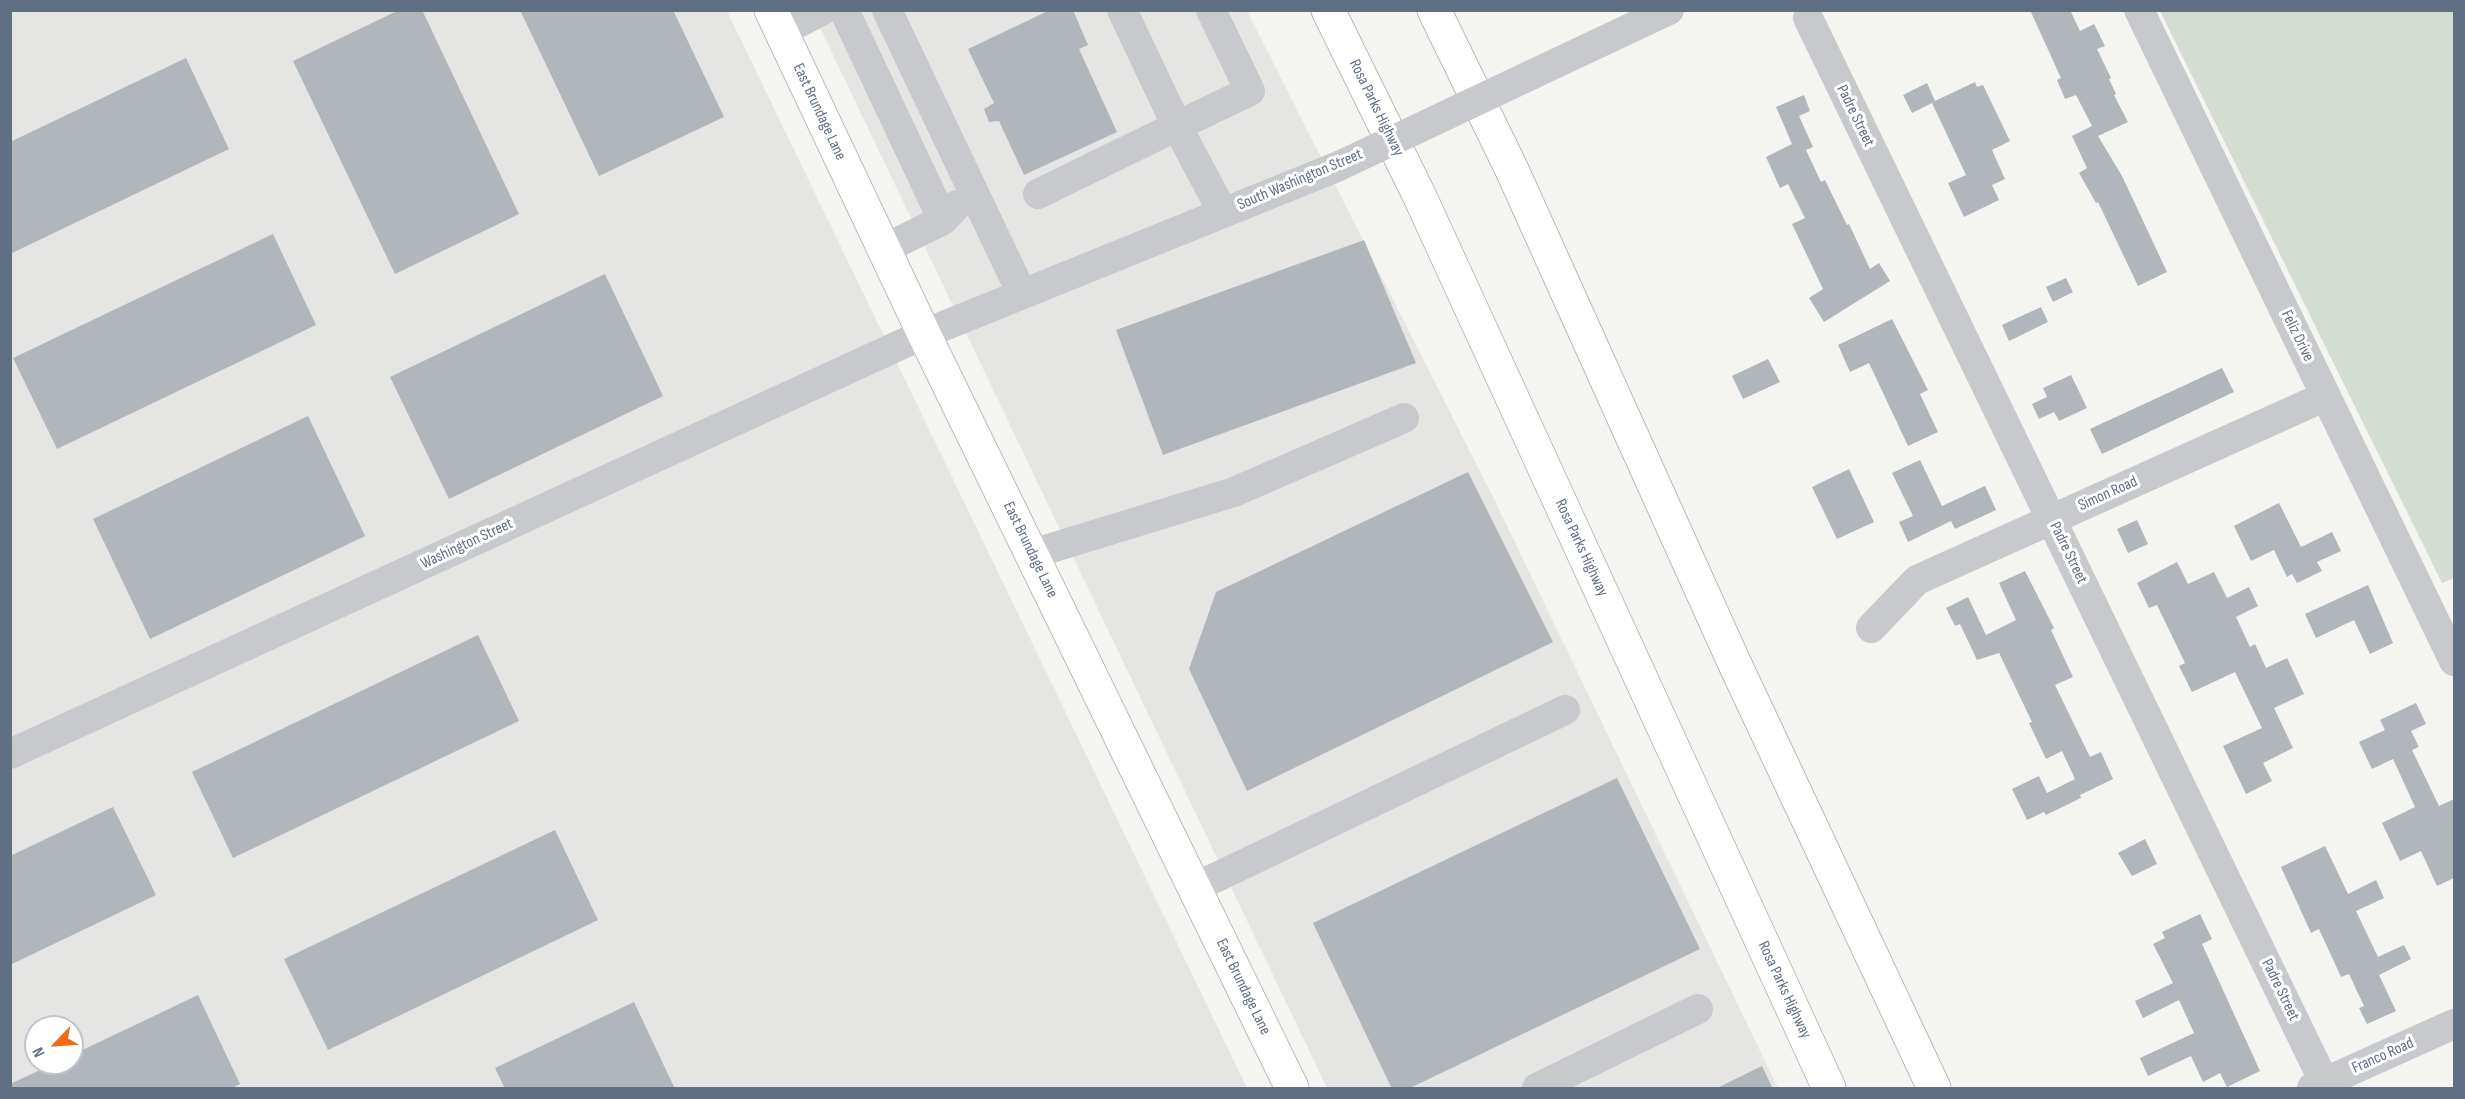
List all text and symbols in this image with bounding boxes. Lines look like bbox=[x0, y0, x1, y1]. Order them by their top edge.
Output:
street label: Rosa Parks Highway bbox=[1344, 57, 1408, 159]
street label: East Brundage Lane bbox=[788, 61, 850, 163]
street label: Padre Street bbox=[1832, 82, 1878, 150]
street label: South Washington Street bbox=[1235, 145, 1365, 215]
street label: Feliz Drive bbox=[2276, 307, 2318, 365]
street label: Simon Road bbox=[2075, 472, 2141, 516]
street label: Rosa Parks Highway bbox=[1550, 496, 1612, 600]
street label: East Brundage Lane bbox=[998, 499, 1062, 601]
street label: Washington Street bbox=[418, 514, 516, 574]
street label: Padre Street bbox=[2045, 519, 2091, 587]
street label: East Brundage Lane bbox=[1211, 936, 1275, 1038]
street label: Rosa Parks Highway bbox=[1753, 938, 1815, 1042]
street label: Padre Street bbox=[2257, 956, 2303, 1024]
north arrow bbox=[24, 1015, 84, 1075]
street label: Franco Road bbox=[2349, 1034, 2417, 1078]
text: N bbox=[29, 1044, 49, 1060]

